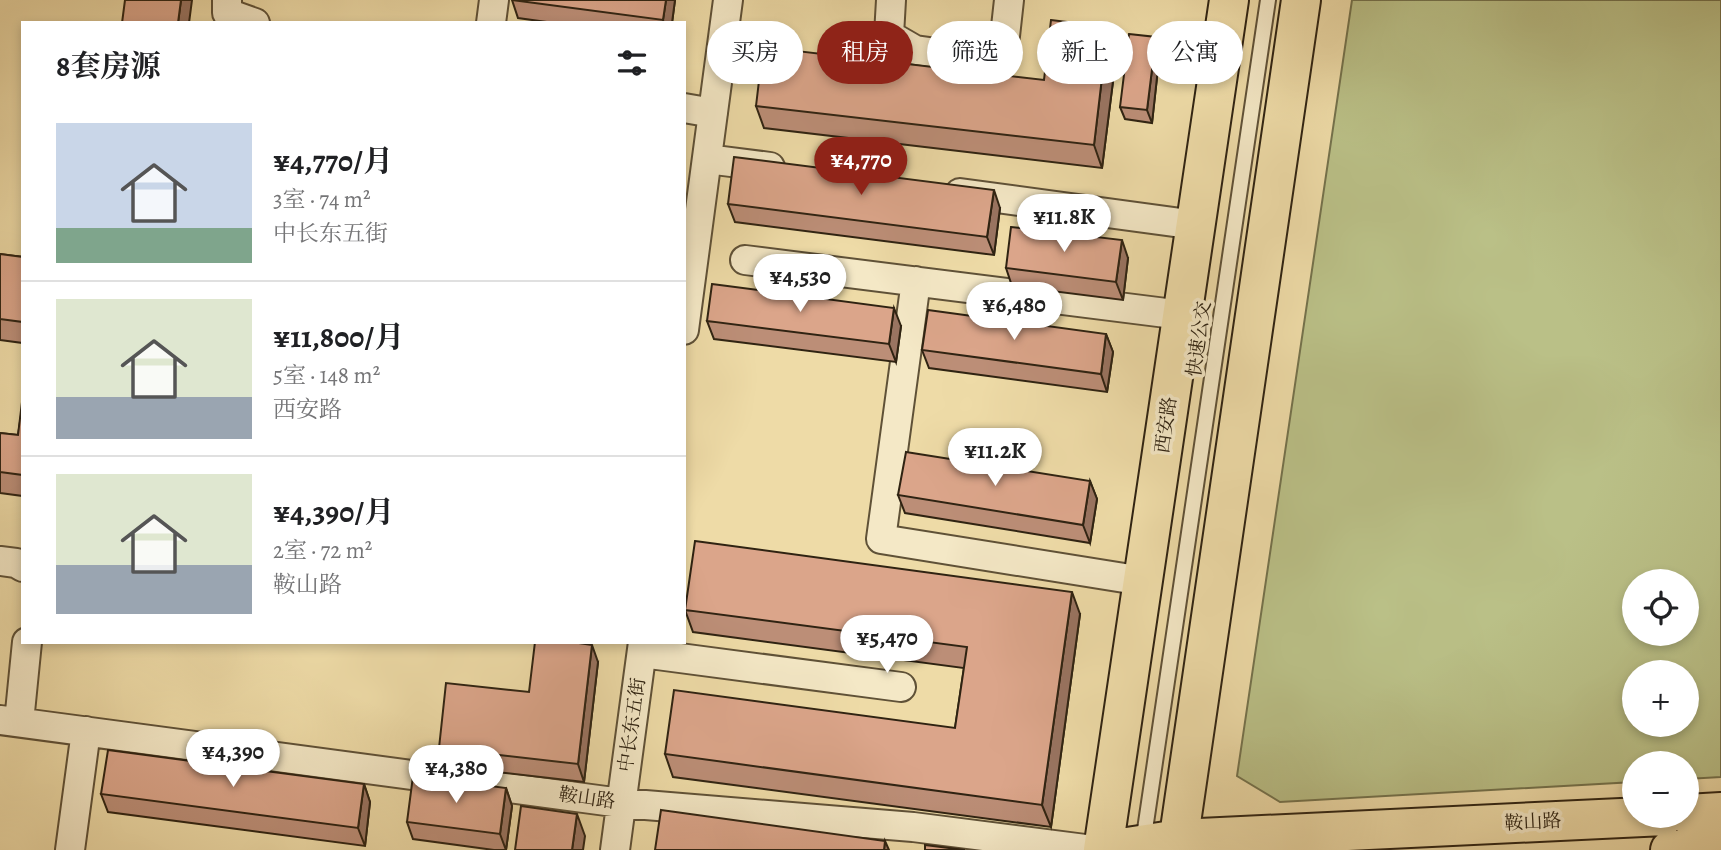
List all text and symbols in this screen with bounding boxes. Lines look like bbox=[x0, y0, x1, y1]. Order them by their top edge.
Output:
chip: 买房 bbox=[707, 21, 803, 84]
chip: 租房 bbox=[817, 21, 913, 84]
chip: 筛选 bbox=[927, 21, 1023, 84]
chip: 新上 bbox=[1037, 21, 1133, 84]
chip: 公寓 bbox=[1147, 21, 1243, 84]
icon: filters bbox=[613, 44, 651, 82]
text: 8套房源 bbox=[56, 46, 160, 86]
pin: ¥4,770 bbox=[804, 138, 918, 197]
text: ¥4,770/月 bbox=[273, 141, 393, 181]
text: ¥4,770 bbox=[830, 144, 892, 175]
icon: home bbox=[112, 151, 196, 235]
text: 3室 · 74 m² bbox=[273, 184, 371, 215]
pin: ¥11.8K bbox=[1007, 194, 1121, 254]
text: ¥11.8K bbox=[1033, 201, 1095, 232]
text: 中长东五街 bbox=[273, 218, 388, 249]
pin: ¥4,530 bbox=[743, 254, 857, 314]
text: ¥4,530 bbox=[769, 261, 831, 292]
pin: ¥6,480 bbox=[957, 282, 1071, 342]
text: ¥6,480 bbox=[982, 289, 1046, 320]
street label: 快速公交 bbox=[1181, 300, 1217, 378]
text: ¥11,800/月 bbox=[273, 317, 404, 357]
icon: home bbox=[112, 327, 196, 411]
text: 5室 · 148 m² bbox=[273, 360, 380, 391]
text: 西安路 bbox=[273, 394, 342, 425]
street label: 西安路 bbox=[1149, 395, 1183, 455]
pin: ¥11.2K bbox=[938, 428, 1052, 488]
text: ¥11.2K bbox=[964, 435, 1026, 466]
text: ¥4,390/月 bbox=[273, 492, 394, 532]
icon: home bbox=[112, 502, 196, 586]
text: 2室 · 72 m² bbox=[273, 535, 372, 566]
text: 鞍山路 bbox=[273, 569, 342, 600]
map controls bbox=[1622, 569, 1699, 828]
button: locate bbox=[1622, 569, 1699, 646]
pin: ¥5,470 bbox=[830, 616, 944, 675]
text: ¥5,470 bbox=[856, 622, 918, 653]
button: + bbox=[1622, 660, 1699, 737]
street label: 中长东五街 bbox=[613, 676, 651, 774]
pin: ¥4,390 bbox=[176, 730, 290, 789]
text: ¥4,390 bbox=[202, 736, 264, 767]
pin: ¥4,380 bbox=[399, 746, 513, 805]
button: − bbox=[1622, 751, 1699, 828]
text: ¥4,380 bbox=[425, 752, 487, 783]
street label: 鞍山路 bbox=[557, 781, 617, 815]
street label: 鞍山路 bbox=[1504, 808, 1562, 836]

